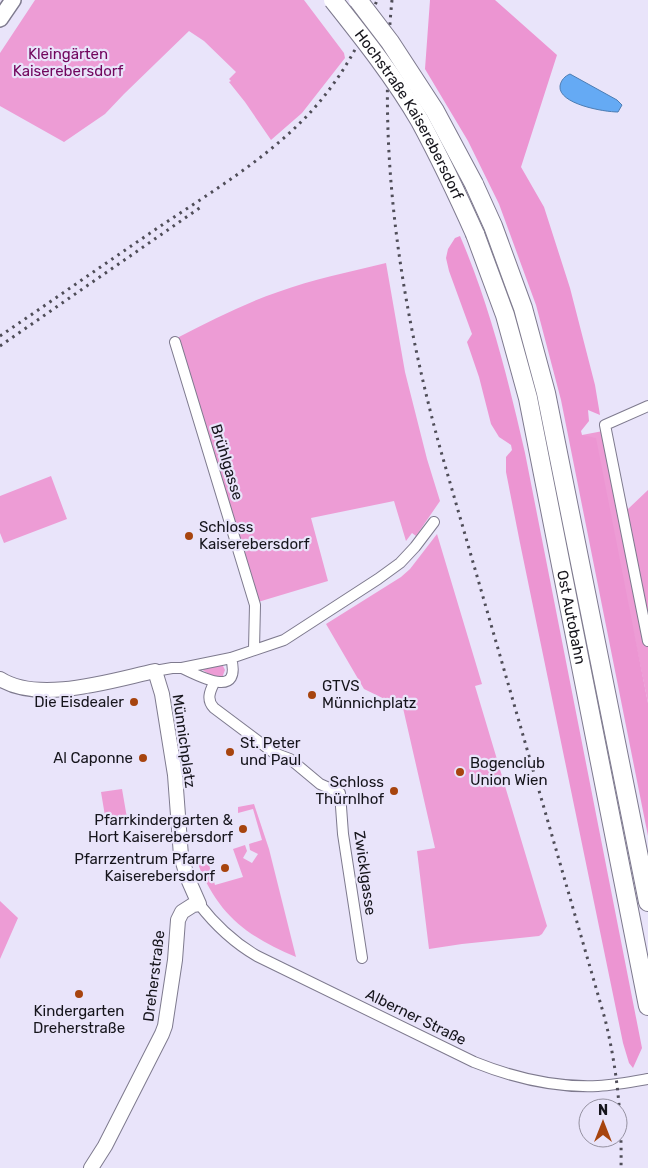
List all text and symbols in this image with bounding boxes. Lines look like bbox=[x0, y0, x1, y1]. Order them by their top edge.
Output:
street label: Hochstraße Kaiserebersdorf bbox=[351, 26, 467, 203]
park label: Kleingärten Kaiserebersdorf bbox=[13, 45, 123, 80]
street label: Brühlgasse bbox=[207, 422, 247, 502]
place label: Schloss Kaiserebersdorf bbox=[199, 518, 310, 553]
marker: Schloss Kaiserebersdorf bbox=[183, 530, 195, 542]
street label: Ost Autobahn bbox=[553, 568, 589, 666]
place label: GTVS Münnichplatz bbox=[322, 677, 417, 712]
marker: GTVS Münnichplatz bbox=[306, 689, 318, 701]
place label: Die Eisdealer bbox=[34, 693, 124, 711]
street label: Münnichplatz bbox=[169, 693, 200, 789]
marker: Die Eisdealer bbox=[128, 696, 140, 708]
place label: St. Peter und Paul bbox=[240, 734, 301, 769]
marker: St. Peter und Paul bbox=[224, 746, 236, 758]
place label: Al Caponne bbox=[53, 749, 133, 767]
marker: Al Caponne bbox=[137, 752, 149, 764]
place label: Bogenclub Union Wien bbox=[470, 754, 548, 789]
marker: Bogenclub Union Wien bbox=[454, 766, 466, 778]
place label: Schloss Thürnlhof bbox=[316, 773, 384, 808]
marker: Schloss Thürnlhof bbox=[388, 785, 400, 797]
place label: Pfarrkindergarten & Hort Kaiserebersdorf bbox=[88, 811, 234, 846]
marker: Pfarrkindergarten & Hort Kaiserebersdorf bbox=[237, 823, 249, 835]
street label: Zwicklgasse bbox=[350, 830, 380, 916]
place label: Pfarrzentrum Pfarre Kaiserebersdorf bbox=[74, 850, 215, 885]
marker: Pfarrzentrum Pfarre Kaiserebersdorf bbox=[219, 862, 231, 874]
street label: Dreherstraße bbox=[139, 929, 169, 1023]
street label: Alberner Straße bbox=[363, 985, 469, 1049]
marker: Kindergarten Dreherstraße bbox=[73, 988, 85, 1000]
place label: Kindergarten Dreherstraße bbox=[33, 1002, 125, 1037]
north arrow bbox=[578, 1098, 628, 1148]
text: N bbox=[598, 1102, 608, 1119]

